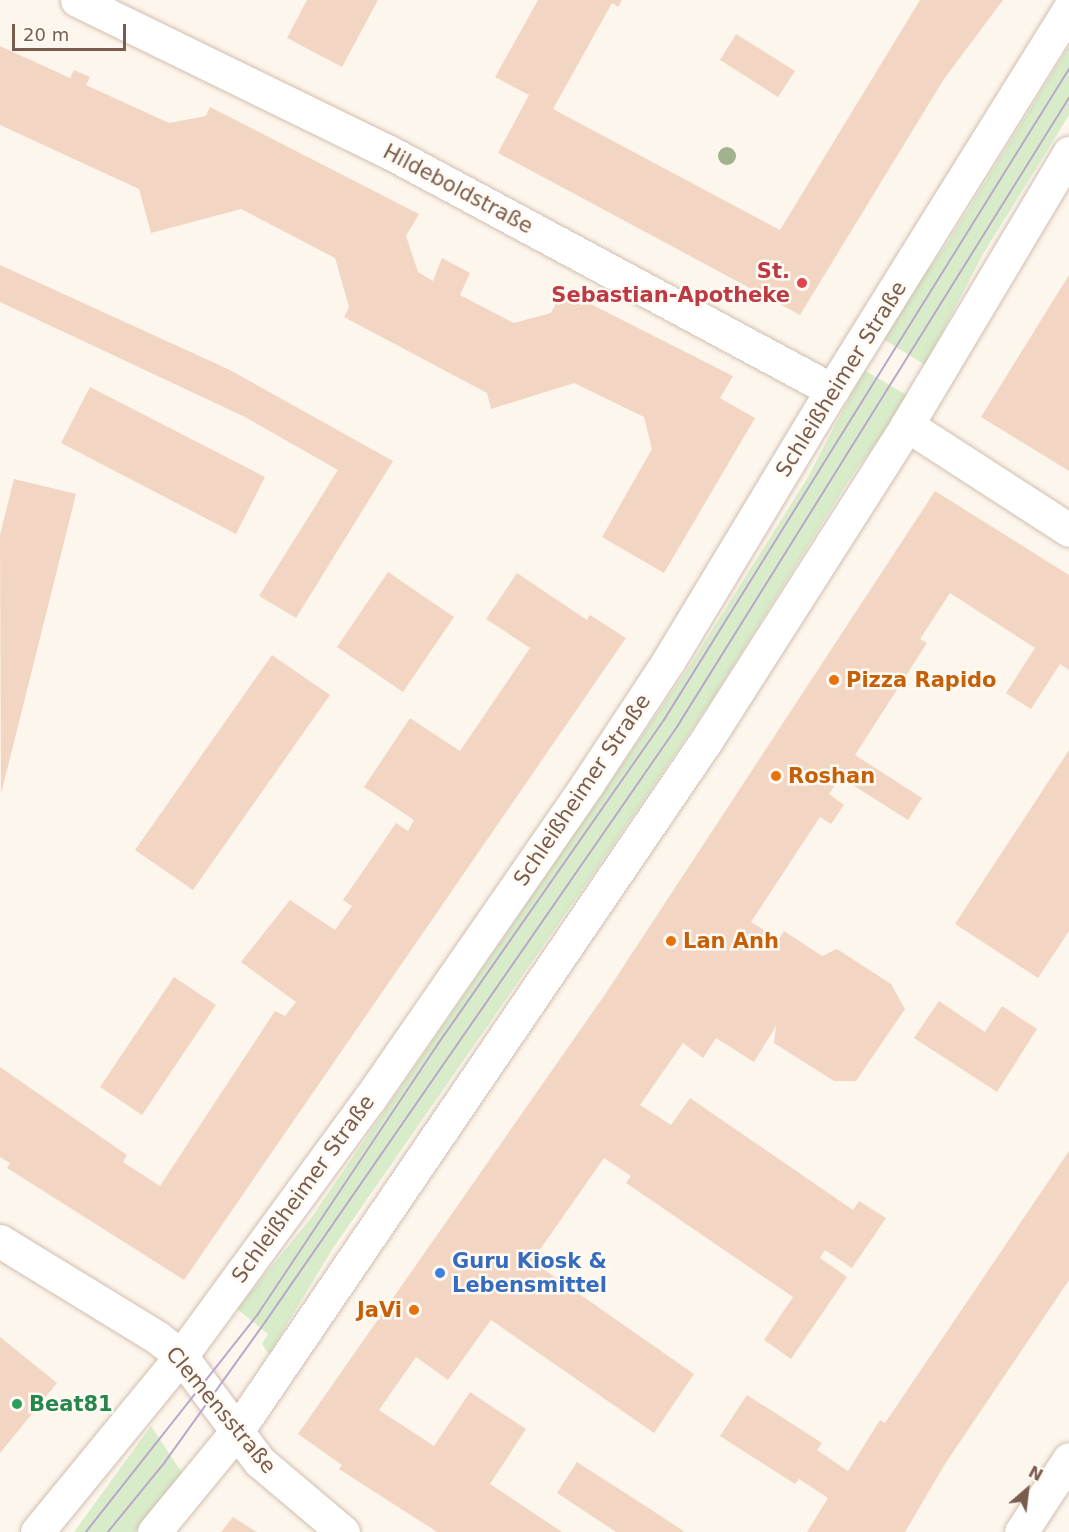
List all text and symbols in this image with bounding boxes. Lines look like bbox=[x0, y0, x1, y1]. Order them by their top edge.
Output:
scale bar bbox=[15, 12, 129, 50]
text: 20 m bbox=[23, 24, 69, 45]
street label: Hildeboldstraße bbox=[379, 139, 537, 239]
place label: St. Sebastian-Apotheke bbox=[551, 258, 790, 308]
marker: St. Sebastian-Apotheke bbox=[795, 276, 809, 290]
street label: Schleißheimer Straße bbox=[770, 277, 912, 481]
place label: Pizza Rapido bbox=[846, 667, 997, 693]
marker: Pizza Rapido bbox=[827, 673, 841, 687]
street label: Schleißheimer Straße bbox=[508, 689, 656, 891]
place label: Roshan bbox=[788, 763, 875, 789]
marker: Roshan bbox=[769, 769, 783, 783]
place label: Lan Anh bbox=[683, 928, 779, 954]
marker: Lan Anh bbox=[664, 934, 678, 948]
street label: Schleißheimer Straße bbox=[226, 1090, 380, 1288]
place label: Guru Kiosk & Lebensmittel bbox=[452, 1248, 607, 1298]
marker: Guru Kiosk & Lebensmittel bbox=[433, 1266, 447, 1280]
place label: JaVi bbox=[357, 1297, 402, 1323]
marker: JaVi bbox=[407, 1303, 421, 1317]
street label: Clemensstraße bbox=[161, 1341, 281, 1479]
place label: Beat81 bbox=[29, 1391, 113, 1417]
marker: Beat81 bbox=[10, 1397, 24, 1411]
north arrow bbox=[997, 1460, 1057, 1520]
text: N bbox=[1025, 1462, 1046, 1485]

